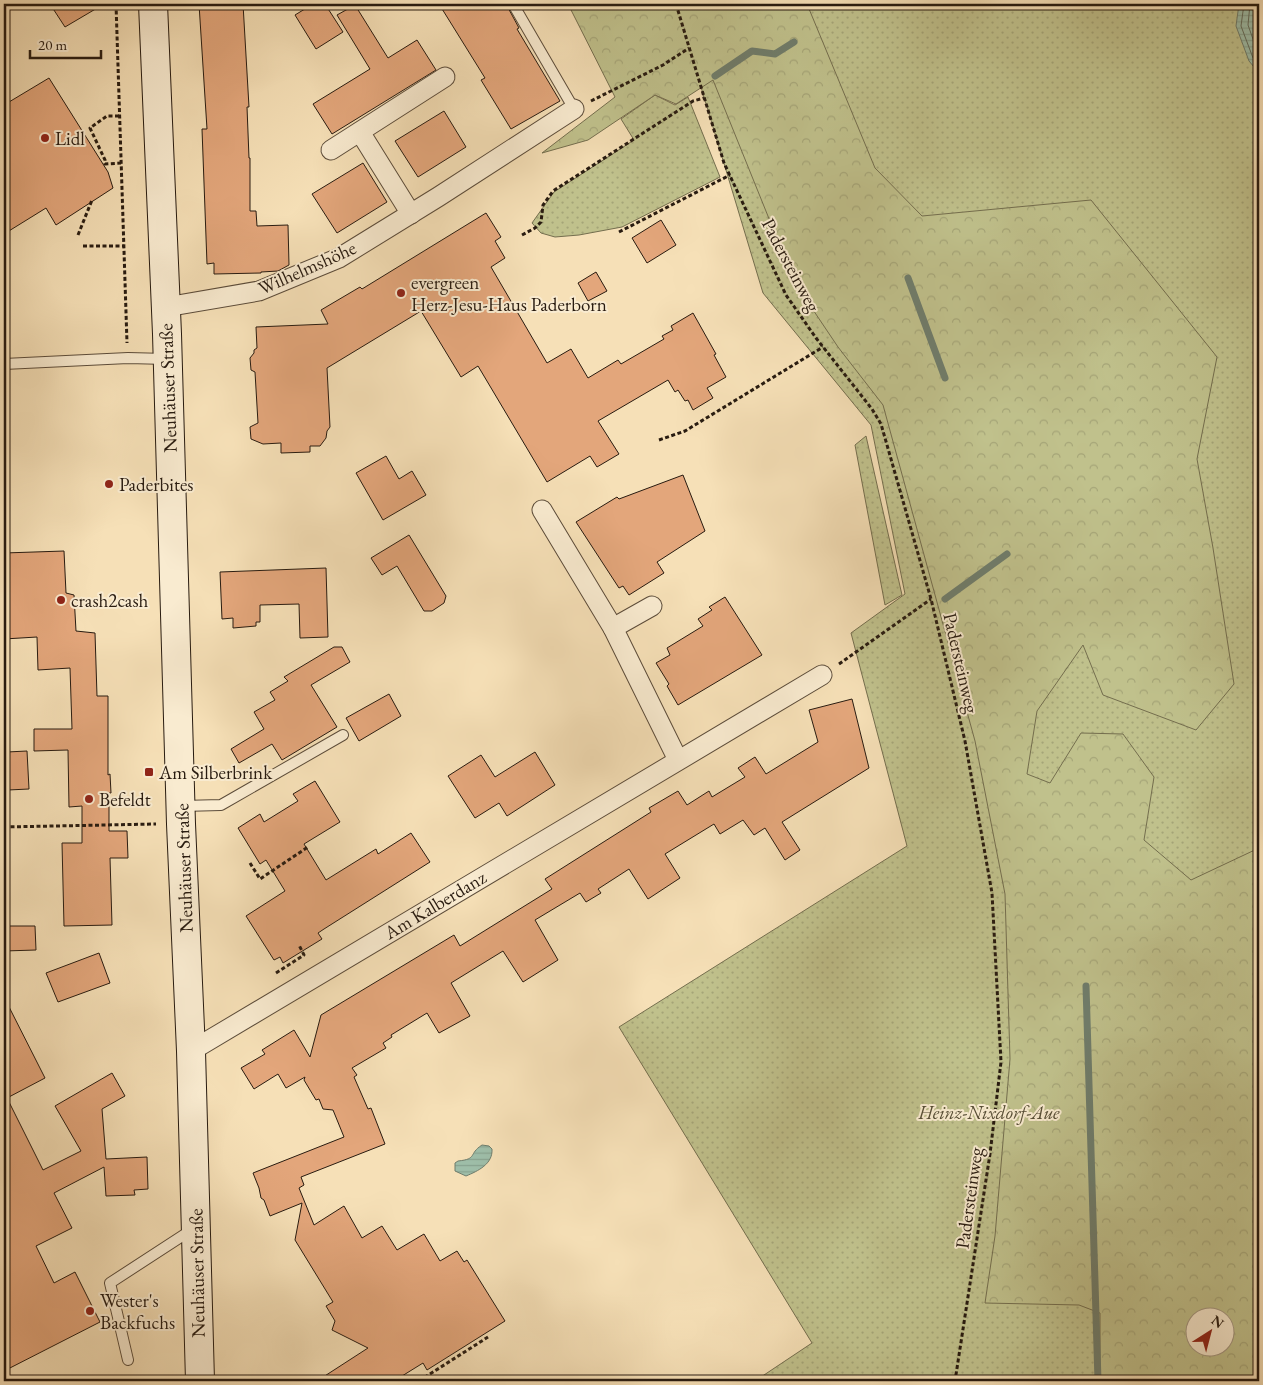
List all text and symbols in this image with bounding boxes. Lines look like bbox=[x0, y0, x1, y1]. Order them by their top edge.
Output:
scale bar bbox=[30, 28, 101, 60]
text: 20 m bbox=[38, 35, 67, 54]
place label: Lidl bbox=[55, 126, 85, 151]
marker: Lidl bbox=[39, 132, 51, 144]
street label: Padersteinweg bbox=[756, 214, 826, 317]
street label: Wilhelmshöhe bbox=[254, 235, 360, 301]
place label: evergreen Herz-Jesu-Haus Paderborn bbox=[411, 270, 607, 317]
marker: evergreen Herz-Jesu-Haus Paderborn bbox=[395, 287, 407, 299]
street label: Neuhäuser Straße bbox=[153, 323, 183, 453]
place label: Paderbites bbox=[119, 472, 193, 497]
marker: Paderbites bbox=[103, 478, 115, 490]
place label: crash2cash bbox=[71, 588, 149, 613]
marker: crash2cash bbox=[55, 594, 67, 606]
street label: Padersteinweg bbox=[937, 610, 985, 716]
place label: Am Silberbrink bbox=[158, 760, 273, 785]
marker: Am Silberbrink bbox=[143, 766, 155, 778]
place label: Befeldt bbox=[99, 787, 151, 812]
marker: Befeldt bbox=[83, 793, 95, 805]
street label: Neuhäuser Straße bbox=[169, 803, 199, 933]
street label: Am Kalberdanz bbox=[379, 864, 491, 946]
park label: Heinz-Nixdorf-Aue bbox=[917, 1100, 1060, 1125]
street label: Padersteinweg bbox=[949, 1145, 989, 1250]
street label: Neuhäuser Straße bbox=[183, 1208, 211, 1338]
place label: Wester's Backfuchs bbox=[100, 1288, 175, 1335]
marker: Wester's Backfuchs bbox=[84, 1305, 96, 1317]
north arrow bbox=[1186, 1308, 1236, 1358]
text: N bbox=[1208, 1311, 1228, 1332]

